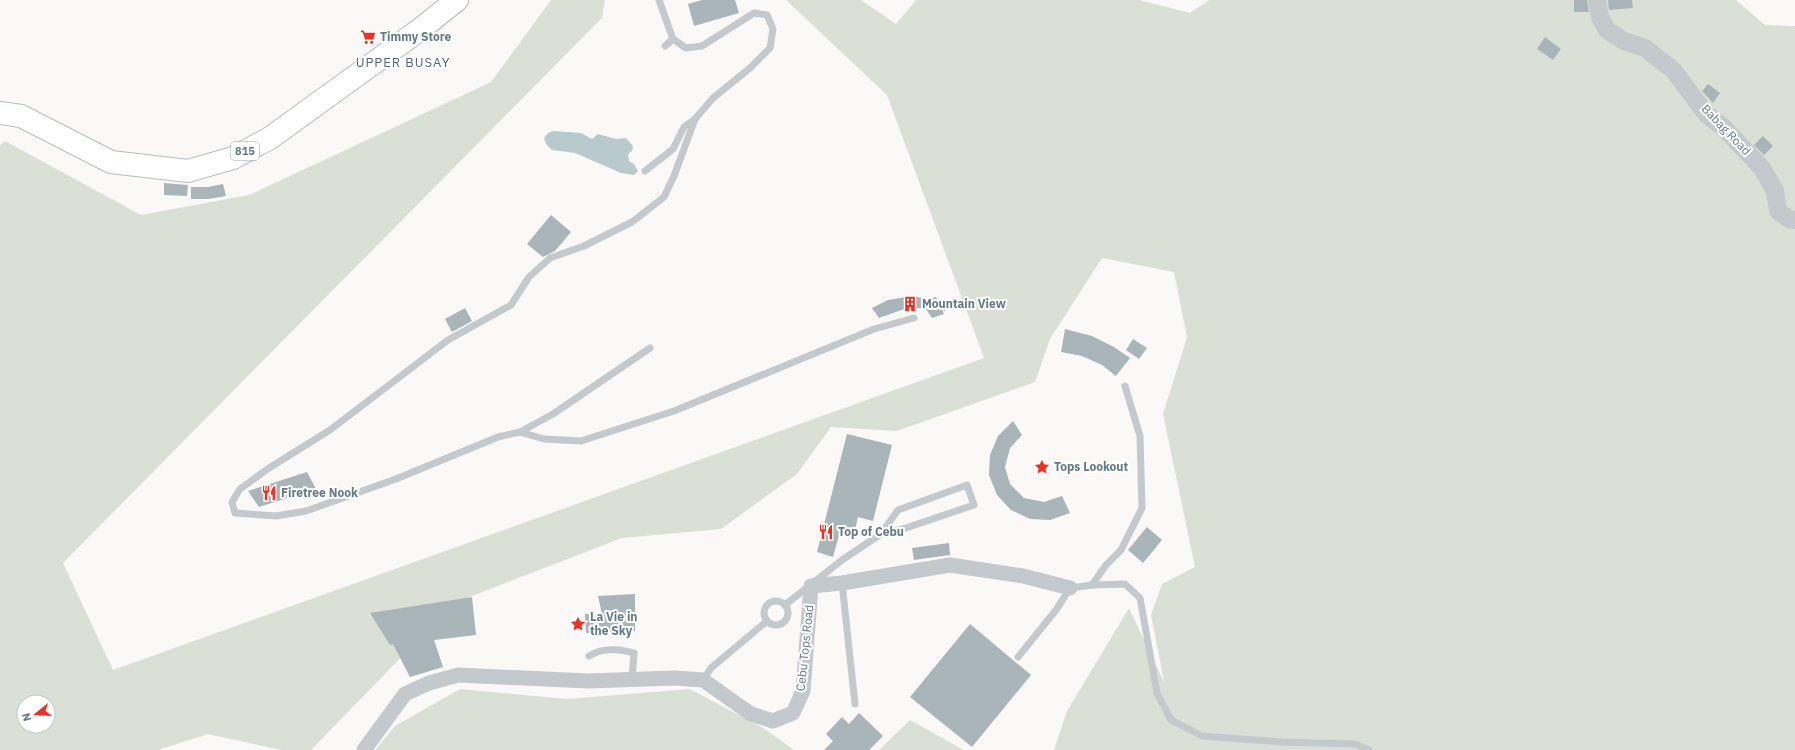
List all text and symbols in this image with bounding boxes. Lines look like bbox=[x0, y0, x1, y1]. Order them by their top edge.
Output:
supermarket icon: Timmy Store bbox=[359, 28, 377, 46]
place label: Timmy Store bbox=[380, 29, 452, 44]
district label: UPPER BUSAY bbox=[356, 54, 450, 71]
street label: Babag Road bbox=[1699, 101, 1754, 158]
road number: 815 bbox=[231, 142, 259, 160]
building icon: Mountain View bbox=[901, 295, 919, 313]
place label: Mountain View bbox=[922, 296, 1006, 311]
place icon: Tops Lookout bbox=[1033, 458, 1051, 476]
place label: Tops Lookout bbox=[1054, 459, 1128, 474]
restaurant icon: Firetree Nook bbox=[260, 484, 278, 502]
place label: Firetree Nook bbox=[281, 485, 358, 500]
restaurant icon: Top of Cebu bbox=[817, 523, 835, 541]
place label: Top of Cebu bbox=[838, 524, 904, 539]
street label: Cebu Tops Road bbox=[793, 604, 816, 692]
place label: La Vie in the Sky bbox=[590, 609, 637, 638]
place icon: La Vie in the Sky bbox=[569, 615, 587, 633]
north arrow bbox=[16, 694, 56, 734]
text: N bbox=[19, 711, 34, 723]

